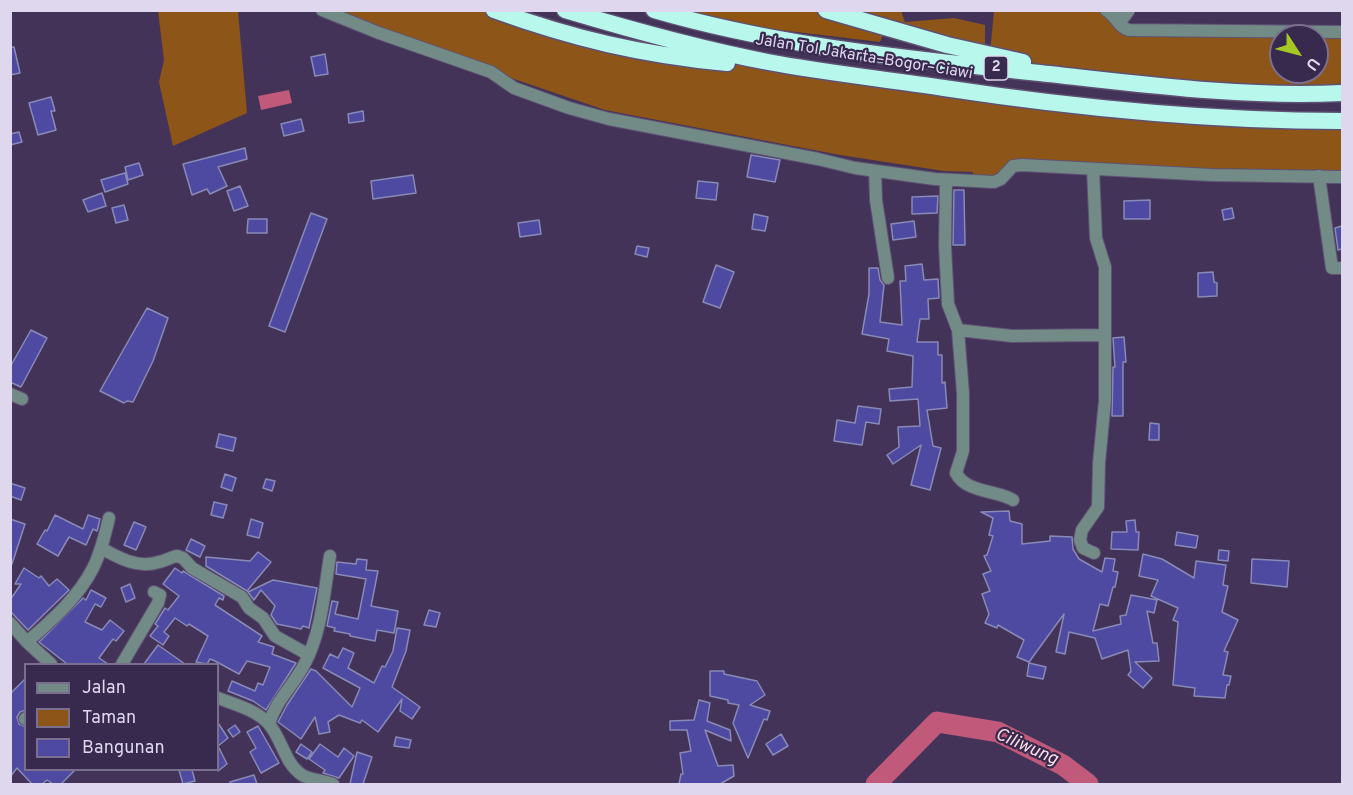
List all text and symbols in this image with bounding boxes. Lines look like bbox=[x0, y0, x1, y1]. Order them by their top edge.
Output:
north arrow bbox=[1269, 24, 1329, 84]
street label: Jalan Tol Jakarta–Bogor–Ciawi bbox=[754, 31, 974, 85]
text: U bbox=[1301, 53, 1323, 74]
road number: 2 bbox=[984, 56, 1008, 80]
legend bbox=[24, 663, 219, 771]
text: Jalan bbox=[82, 677, 126, 700]
text: Taman bbox=[82, 707, 136, 730]
water label: Ciliwung bbox=[991, 725, 1061, 771]
text: Bangunan bbox=[82, 737, 165, 760]

